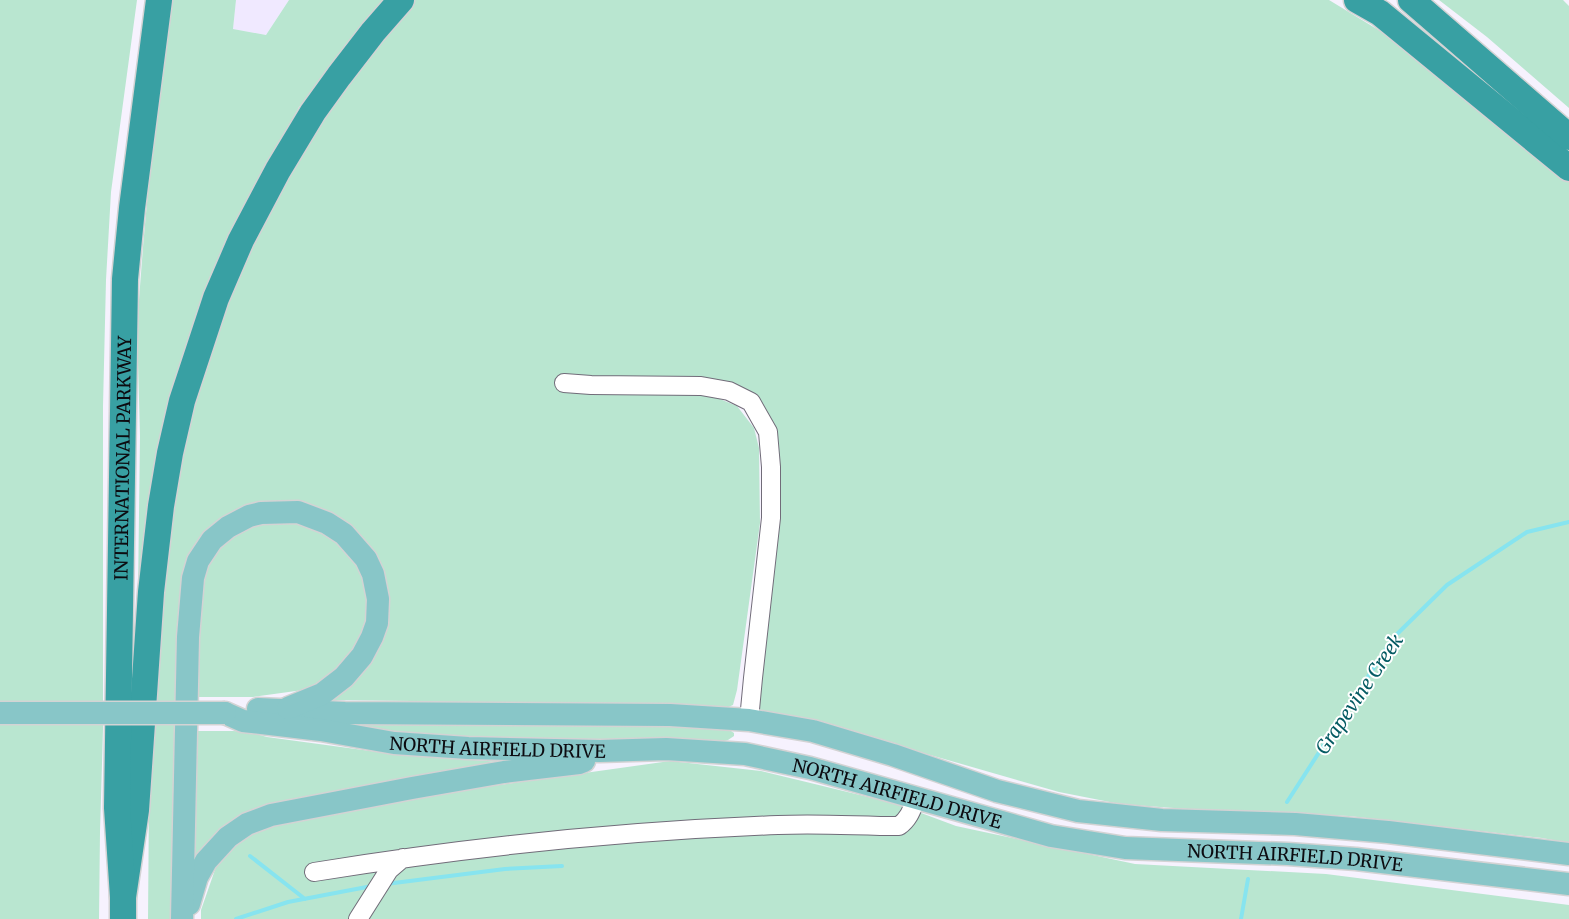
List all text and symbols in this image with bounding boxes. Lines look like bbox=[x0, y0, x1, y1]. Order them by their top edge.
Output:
street label: INTERNATIONAL PARKWAY bbox=[109, 335, 136, 581]
water label: Grapevine Creek bbox=[1310, 629, 1408, 759]
street label: NORTH AIRFIELD DRIVE bbox=[389, 731, 606, 763]
street label: NORTH AIRFIELD DRIVE bbox=[791, 753, 1005, 833]
street label: NORTH AIRFIELD DRIVE bbox=[1187, 839, 1405, 876]

